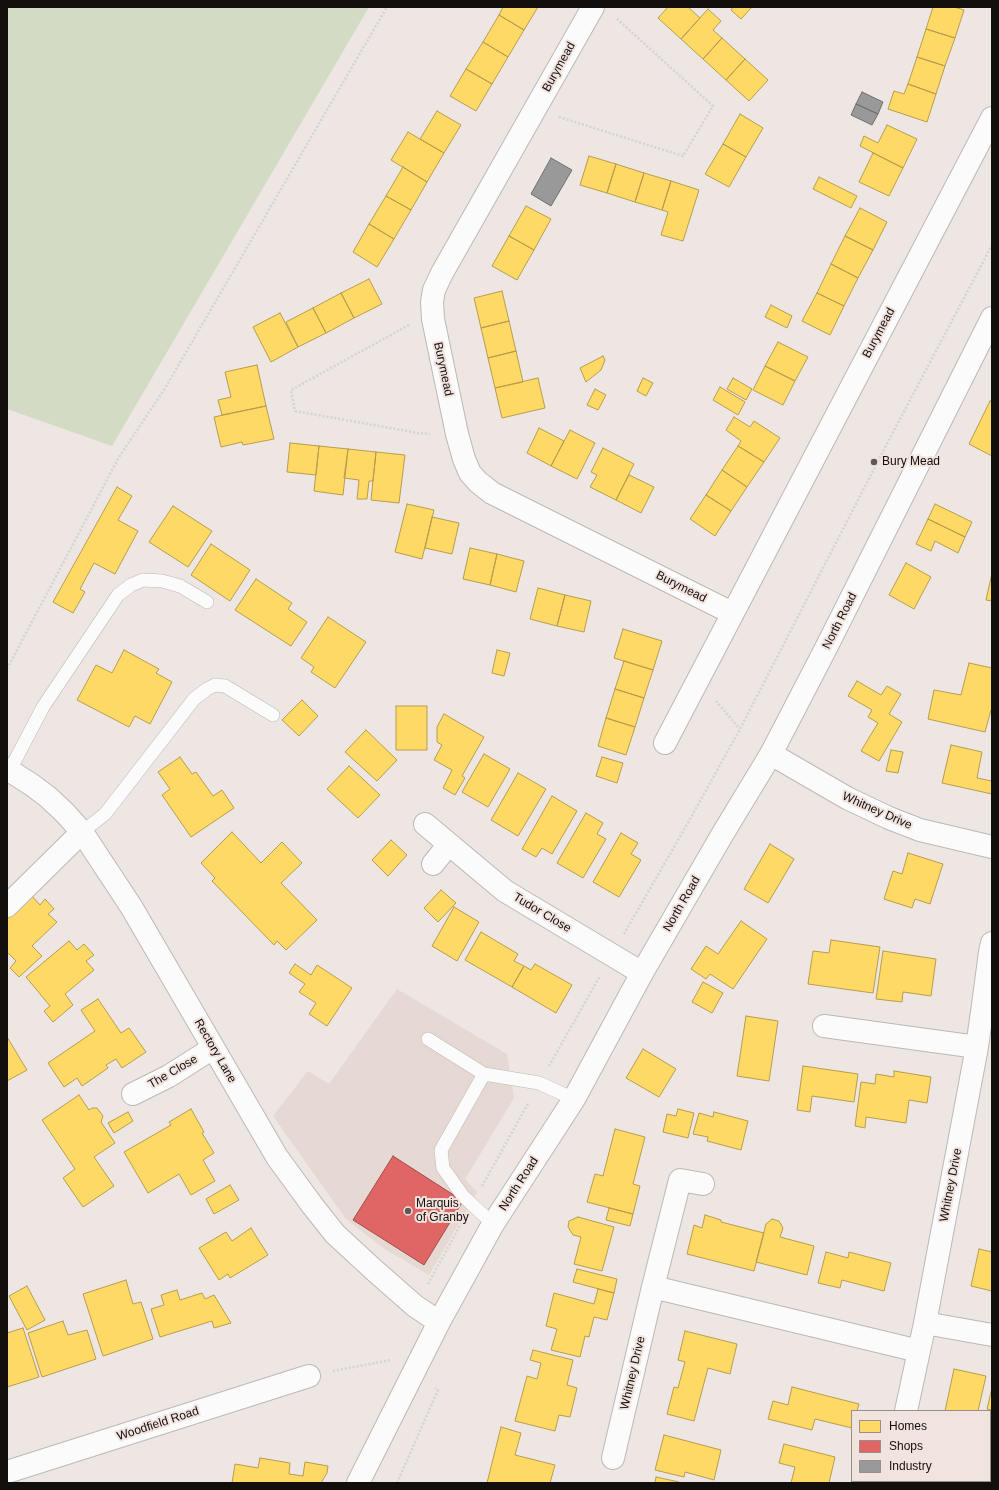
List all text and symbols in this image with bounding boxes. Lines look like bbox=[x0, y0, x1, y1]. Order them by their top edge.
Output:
street label: Burymead bbox=[539, 40, 579, 94]
street label: Burymead bbox=[860, 305, 898, 361]
street label: Burymead bbox=[430, 341, 456, 397]
place label: Bury Mead bbox=[882, 455, 940, 469]
marker: Bury Mead bbox=[869, 457, 879, 467]
street label: Burymead bbox=[653, 568, 709, 606]
street label: North Road bbox=[820, 590, 860, 652]
street label: Whitney Drive bbox=[840, 789, 914, 833]
street label: North Road bbox=[660, 874, 704, 934]
street label: Tudor Close bbox=[510, 890, 574, 936]
street label: Rectory Lane bbox=[191, 1016, 239, 1086]
street label: The Close bbox=[146, 1052, 200, 1092]
street label: Whitney Drive bbox=[937, 1147, 965, 1223]
street label: North Road bbox=[496, 1154, 542, 1214]
place label: Marquis of Granby bbox=[416, 1197, 469, 1225]
marker: Marquis of Granby bbox=[403, 1206, 413, 1216]
street label: Whitney Drive bbox=[618, 1335, 648, 1411]
street label: Woodfield Road bbox=[115, 1404, 201, 1444]
legend bbox=[851, 1410, 991, 1482]
text: Homes bbox=[889, 1419, 927, 1433]
text: Shops bbox=[889, 1439, 923, 1453]
text: Industry bbox=[889, 1459, 932, 1473]

